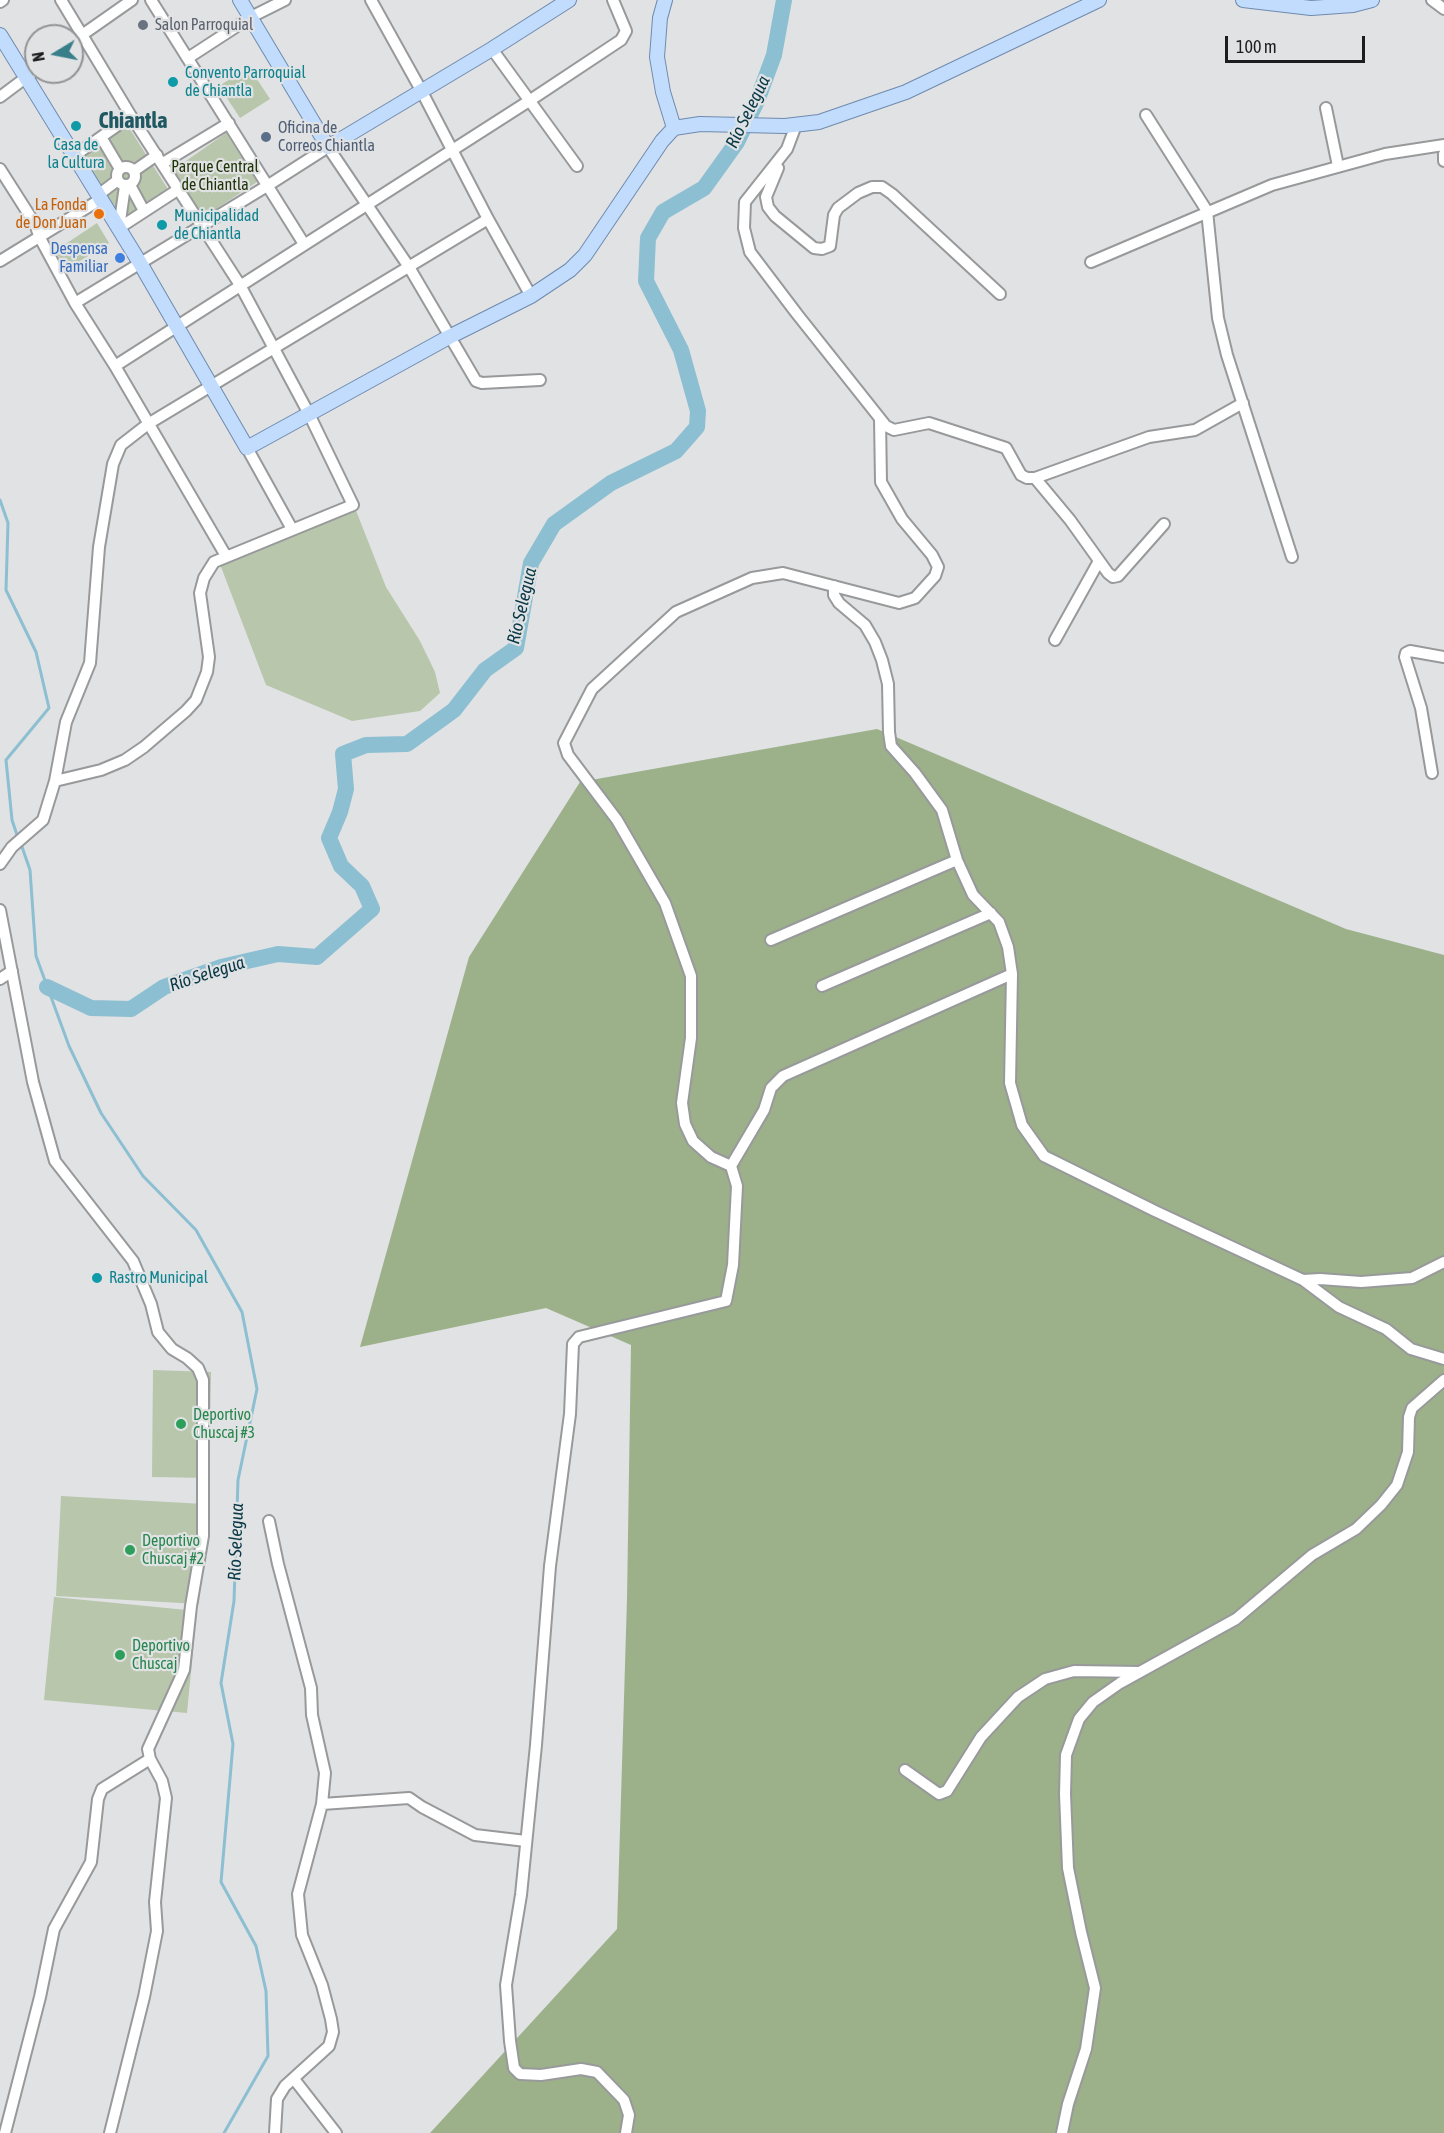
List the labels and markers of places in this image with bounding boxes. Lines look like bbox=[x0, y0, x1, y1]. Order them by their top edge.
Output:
place label: Salon Parroquial bbox=[155, 15, 253, 35]
marker: Salon Parroquial bbox=[136, 18, 150, 32]
place label: Convento Parroquial de Chiantla bbox=[185, 63, 306, 101]
marker: Convento Parroquial de Chiantla bbox=[166, 75, 180, 89]
place label: Oficina de Correos Chiantla bbox=[278, 118, 375, 156]
marker: Casa de la Cultura bbox=[69, 119, 83, 133]
marker: Oficina de Correos Chiantla bbox=[259, 130, 273, 144]
place label: Casa de la Cultura bbox=[47, 135, 105, 173]
place label: La Fonda de Don Juan bbox=[15, 195, 87, 233]
place label: Municipalidad de Chiantla bbox=[174, 206, 259, 244]
marker: La Fonda de Don Juan bbox=[92, 207, 106, 221]
marker: Municipalidad de Chiantla bbox=[155, 218, 169, 232]
place label: Despensa Familiar bbox=[50, 239, 108, 277]
marker: Despensa Familiar bbox=[113, 251, 127, 265]
place label: Rastro Municipal bbox=[109, 1268, 208, 1288]
marker: Rastro Municipal bbox=[90, 1271, 104, 1285]
place label: Deportivo Chuscaj #3 bbox=[193, 1405, 255, 1443]
marker: Deportivo Chuscaj #3 bbox=[174, 1417, 188, 1431]
place label: Deportivo Chuscaj #2 bbox=[142, 1531, 204, 1569]
marker: Deportivo Chuscaj #2 bbox=[123, 1543, 137, 1557]
place label: Deportivo Chuscaj bbox=[132, 1636, 190, 1674]
marker: Deportivo Chuscaj bbox=[113, 1648, 127, 1662]

